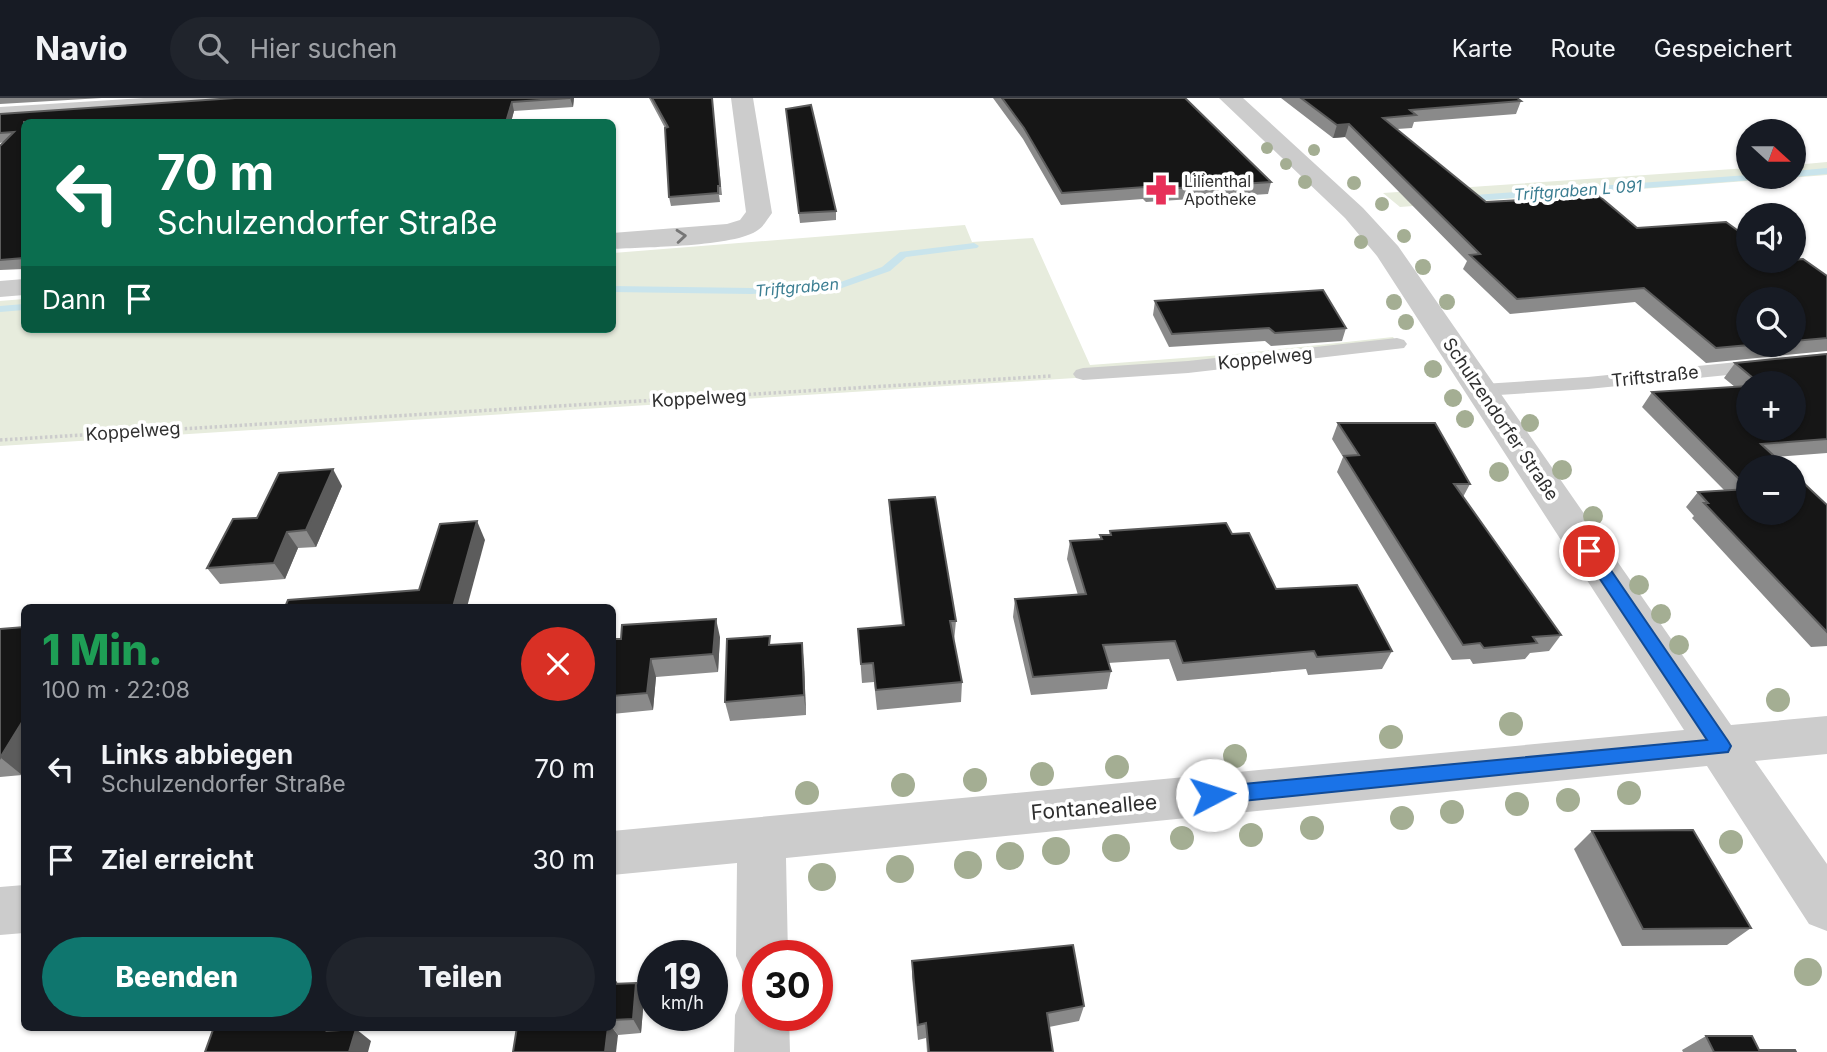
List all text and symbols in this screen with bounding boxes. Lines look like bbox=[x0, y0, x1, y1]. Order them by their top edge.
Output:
search box bbox=[170, 17, 660, 80]
text: Navio bbox=[35, 28, 128, 68]
icon: search bbox=[194, 29, 232, 67]
text: Hier suchen bbox=[250, 33, 397, 64]
text: Karte bbox=[1452, 34, 1512, 63]
text: Route bbox=[1550, 34, 1616, 63]
text: Gespeichert bbox=[1654, 34, 1792, 63]
north arrow bbox=[1736, 119, 1806, 189]
map controls bbox=[1736, 119, 1806, 525]
text: 70 m bbox=[157, 143, 274, 202]
icon: left bbox=[42, 147, 133, 238]
place label: Lilienthal Apotheke bbox=[1184, 171, 1256, 209]
pharmacy icon: Lilienthal Apotheke bbox=[1144, 173, 1178, 207]
water label: Triftgraben L 091 bbox=[1513, 176, 1643, 204]
text: Schulzendorfer Straße bbox=[157, 203, 498, 242]
button: sound bbox=[1736, 203, 1806, 273]
one-way arrow bbox=[675, 229, 686, 244]
water label: Triftgraben bbox=[754, 273, 840, 301]
icon: arrive bbox=[120, 280, 158, 318]
text: Dann bbox=[42, 284, 106, 315]
button: search bbox=[1736, 287, 1806, 357]
street label: Schulzendorfer Straße bbox=[1439, 334, 1563, 504]
street label: Koppelweg bbox=[1217, 343, 1313, 373]
street label: Triftstraße bbox=[1610, 361, 1700, 391]
button: + bbox=[1736, 371, 1806, 441]
street label: Koppelweg bbox=[651, 385, 747, 411]
street label: Koppelweg bbox=[85, 417, 181, 445]
button: − bbox=[1736, 455, 1806, 525]
pin bbox=[1559, 521, 1619, 581]
icon: arrive bbox=[1570, 532, 1608, 570]
text: 1 Min. bbox=[42, 624, 163, 675]
button: close bbox=[521, 627, 595, 701]
text: 100 m · 22:08 bbox=[42, 676, 190, 704]
text: Links abbiegen bbox=[101, 739, 293, 770]
icon: left bbox=[42, 750, 80, 788]
text: 70 m bbox=[534, 753, 595, 784]
position arrow bbox=[1175, 758, 1249, 832]
text: Schulzendorfer Straße bbox=[101, 770, 346, 798]
street label: Fontaneallee bbox=[1030, 789, 1158, 825]
icon: arrive bbox=[42, 841, 80, 879]
text: Ziel erreicht bbox=[101, 844, 254, 875]
text: 30 m bbox=[532, 844, 595, 875]
button: Beenden bbox=[42, 937, 312, 1017]
button: Teilen bbox=[326, 937, 595, 1017]
speed limit sign: 30 bbox=[742, 940, 833, 1031]
text: 19 bbox=[664, 955, 701, 997]
text: km/h bbox=[661, 992, 704, 1013]

